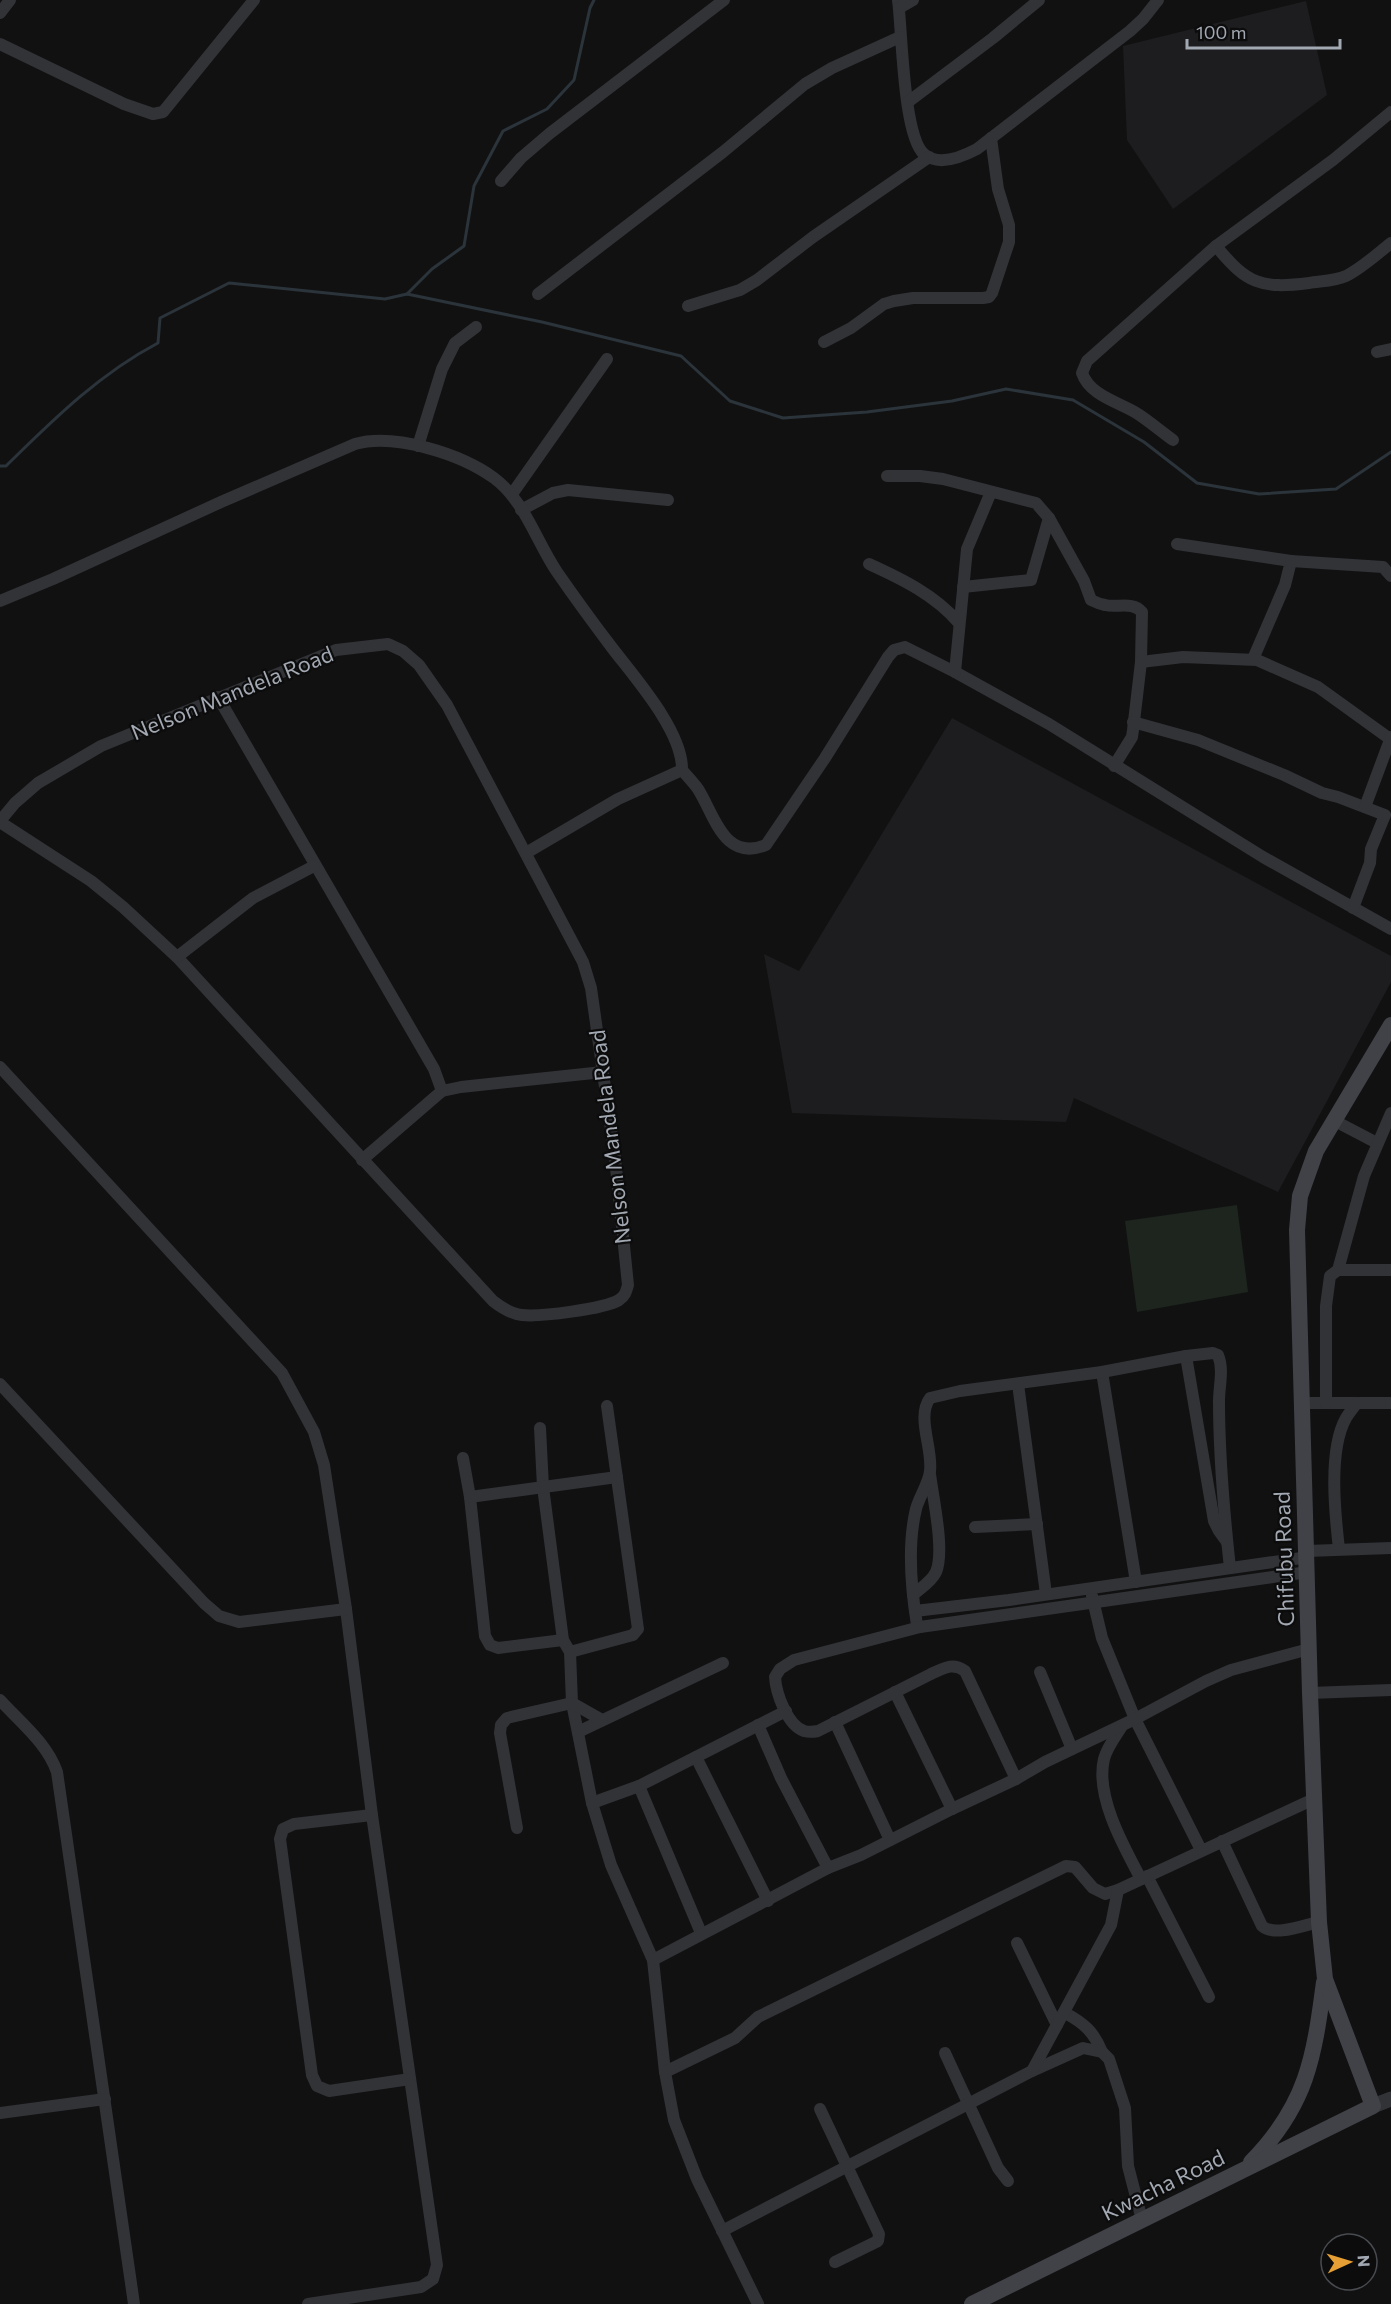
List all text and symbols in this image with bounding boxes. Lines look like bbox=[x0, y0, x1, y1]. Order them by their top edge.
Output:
scale bar bbox=[1187, 12, 1340, 50]
text: 100 m bbox=[1196, 21, 1246, 43]
street label: Nelson Mandela Road bbox=[127, 640, 337, 745]
street label: Nelson Mandela Road bbox=[583, 1028, 636, 1246]
street label: Chifubu Road bbox=[1268, 1491, 1299, 1627]
street label: Kwacha Road bbox=[1097, 2143, 1229, 2226]
north arrow bbox=[1319, 2232, 1379, 2292]
text: N bbox=[1355, 2254, 1374, 2268]

